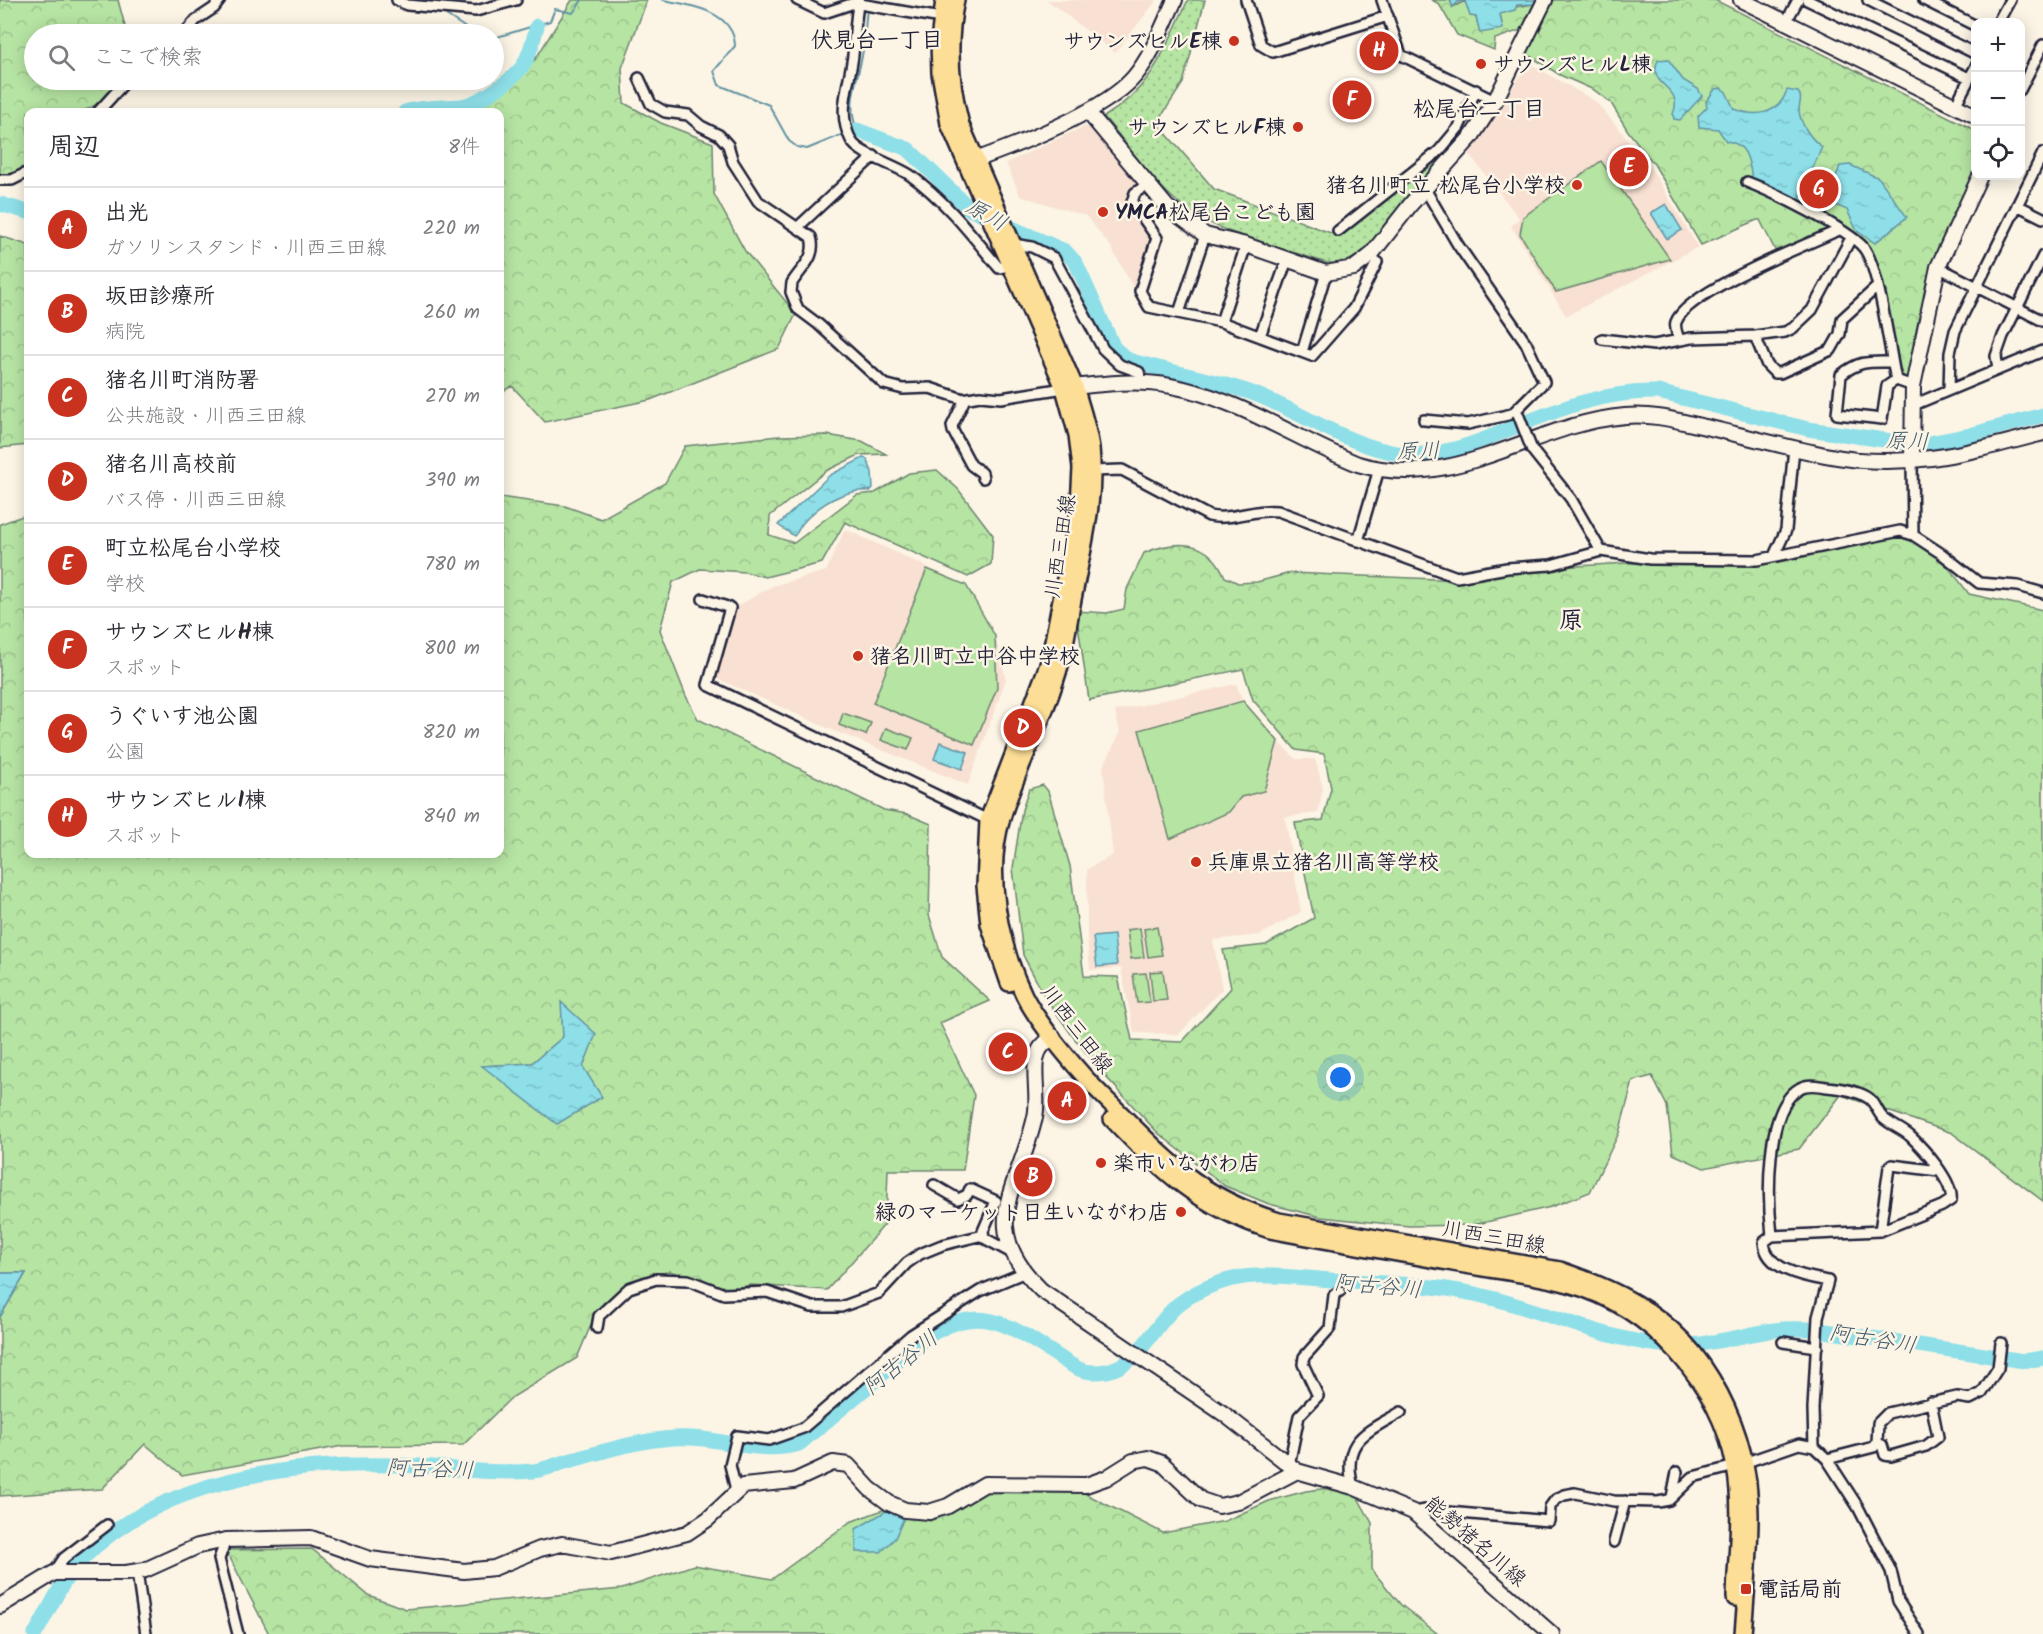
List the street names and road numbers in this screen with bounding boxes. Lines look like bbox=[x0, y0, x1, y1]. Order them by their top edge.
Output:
street label: 川西三田線 bbox=[1037, 492, 1086, 601]
street label: 川西三田線 bbox=[1031, 978, 1121, 1082]
street label: 川西三田線 bbox=[1439, 1213, 1548, 1264]
street label: 能勢猪名川線 bbox=[1417, 1488, 1533, 1596]

